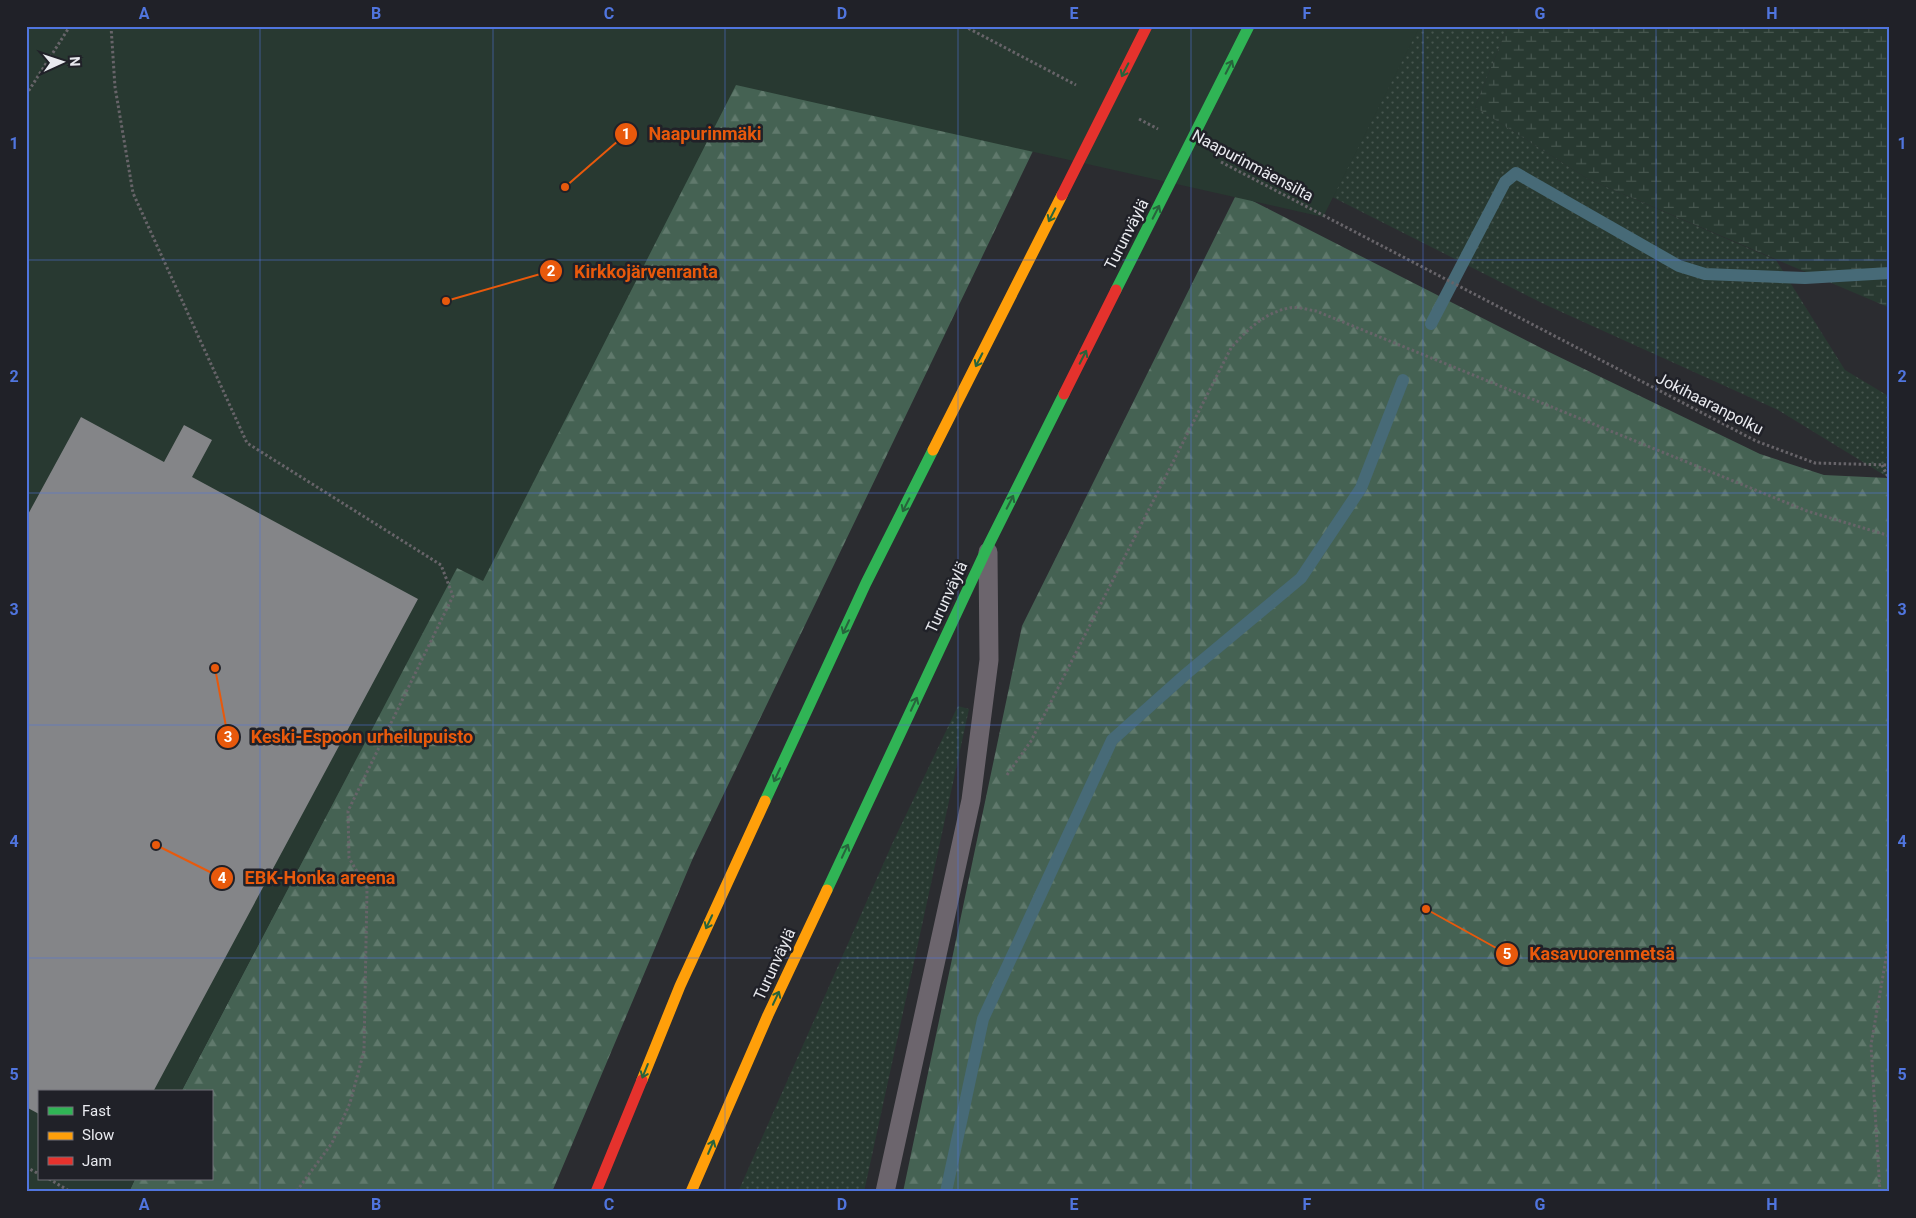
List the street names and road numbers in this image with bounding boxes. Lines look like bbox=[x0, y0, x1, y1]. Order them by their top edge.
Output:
street label: Naapurinmäensilta bbox=[1189, 125, 1317, 205]
street label: Turunväylä bbox=[1100, 196, 1152, 273]
street label: Jokihaaranpolku bbox=[1653, 368, 1767, 439]
street label: Turunväylä bbox=[922, 558, 971, 636]
street label: Turunväylä bbox=[750, 925, 799, 1003]

